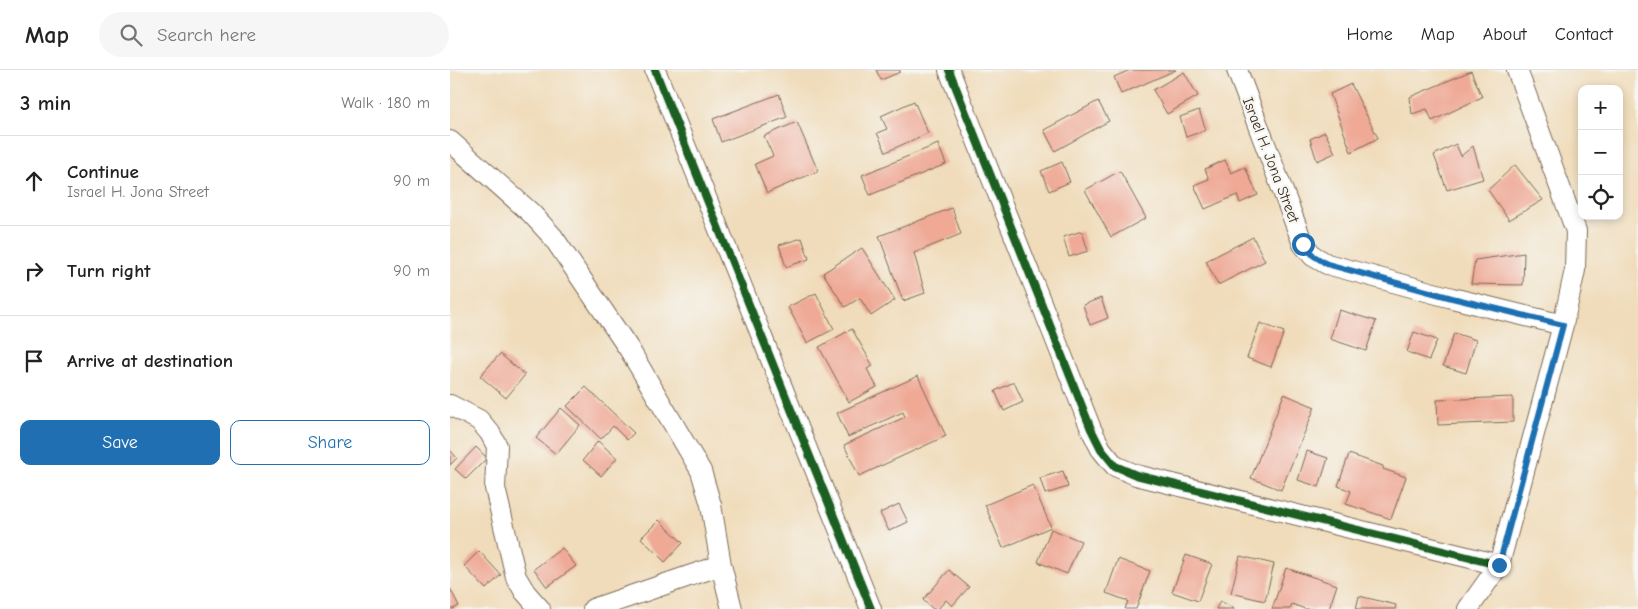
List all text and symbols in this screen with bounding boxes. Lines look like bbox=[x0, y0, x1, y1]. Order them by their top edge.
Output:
search box bbox=[99, 12, 449, 57]
text: Map bbox=[25, 21, 69, 49]
icon: search bbox=[117, 21, 145, 49]
text: Search here bbox=[157, 24, 256, 46]
text: Home bbox=[1346, 24, 1393, 45]
text: Map bbox=[1421, 24, 1455, 45]
text: About bbox=[1483, 24, 1527, 45]
text: Contact bbox=[1555, 24, 1613, 45]
map controls bbox=[1578, 85, 1623, 220]
button: + bbox=[1578, 85, 1623, 130]
text: 3 min bbox=[20, 91, 71, 115]
text: Walk · 180 m bbox=[341, 94, 430, 112]
street label: Israel H. Jona Street bbox=[1239, 95, 1303, 226]
button: − bbox=[1578, 130, 1623, 175]
text: Continue bbox=[67, 161, 139, 183]
icon: ahead bbox=[20, 167, 48, 195]
text: 90 m bbox=[393, 172, 430, 190]
button: locate bbox=[1578, 175, 1623, 220]
text: Israel H. Jona Street bbox=[67, 183, 209, 201]
route start bbox=[1292, 233, 1315, 256]
icon: right bbox=[20, 257, 48, 285]
text: Turn right bbox=[67, 260, 151, 282]
text: 90 m bbox=[393, 262, 430, 280]
icon: arrive bbox=[20, 347, 48, 375]
text: Arrive at destination bbox=[67, 350, 233, 372]
button: Save bbox=[20, 420, 220, 465]
button: Share bbox=[230, 420, 430, 465]
route end bbox=[1488, 554, 1511, 577]

